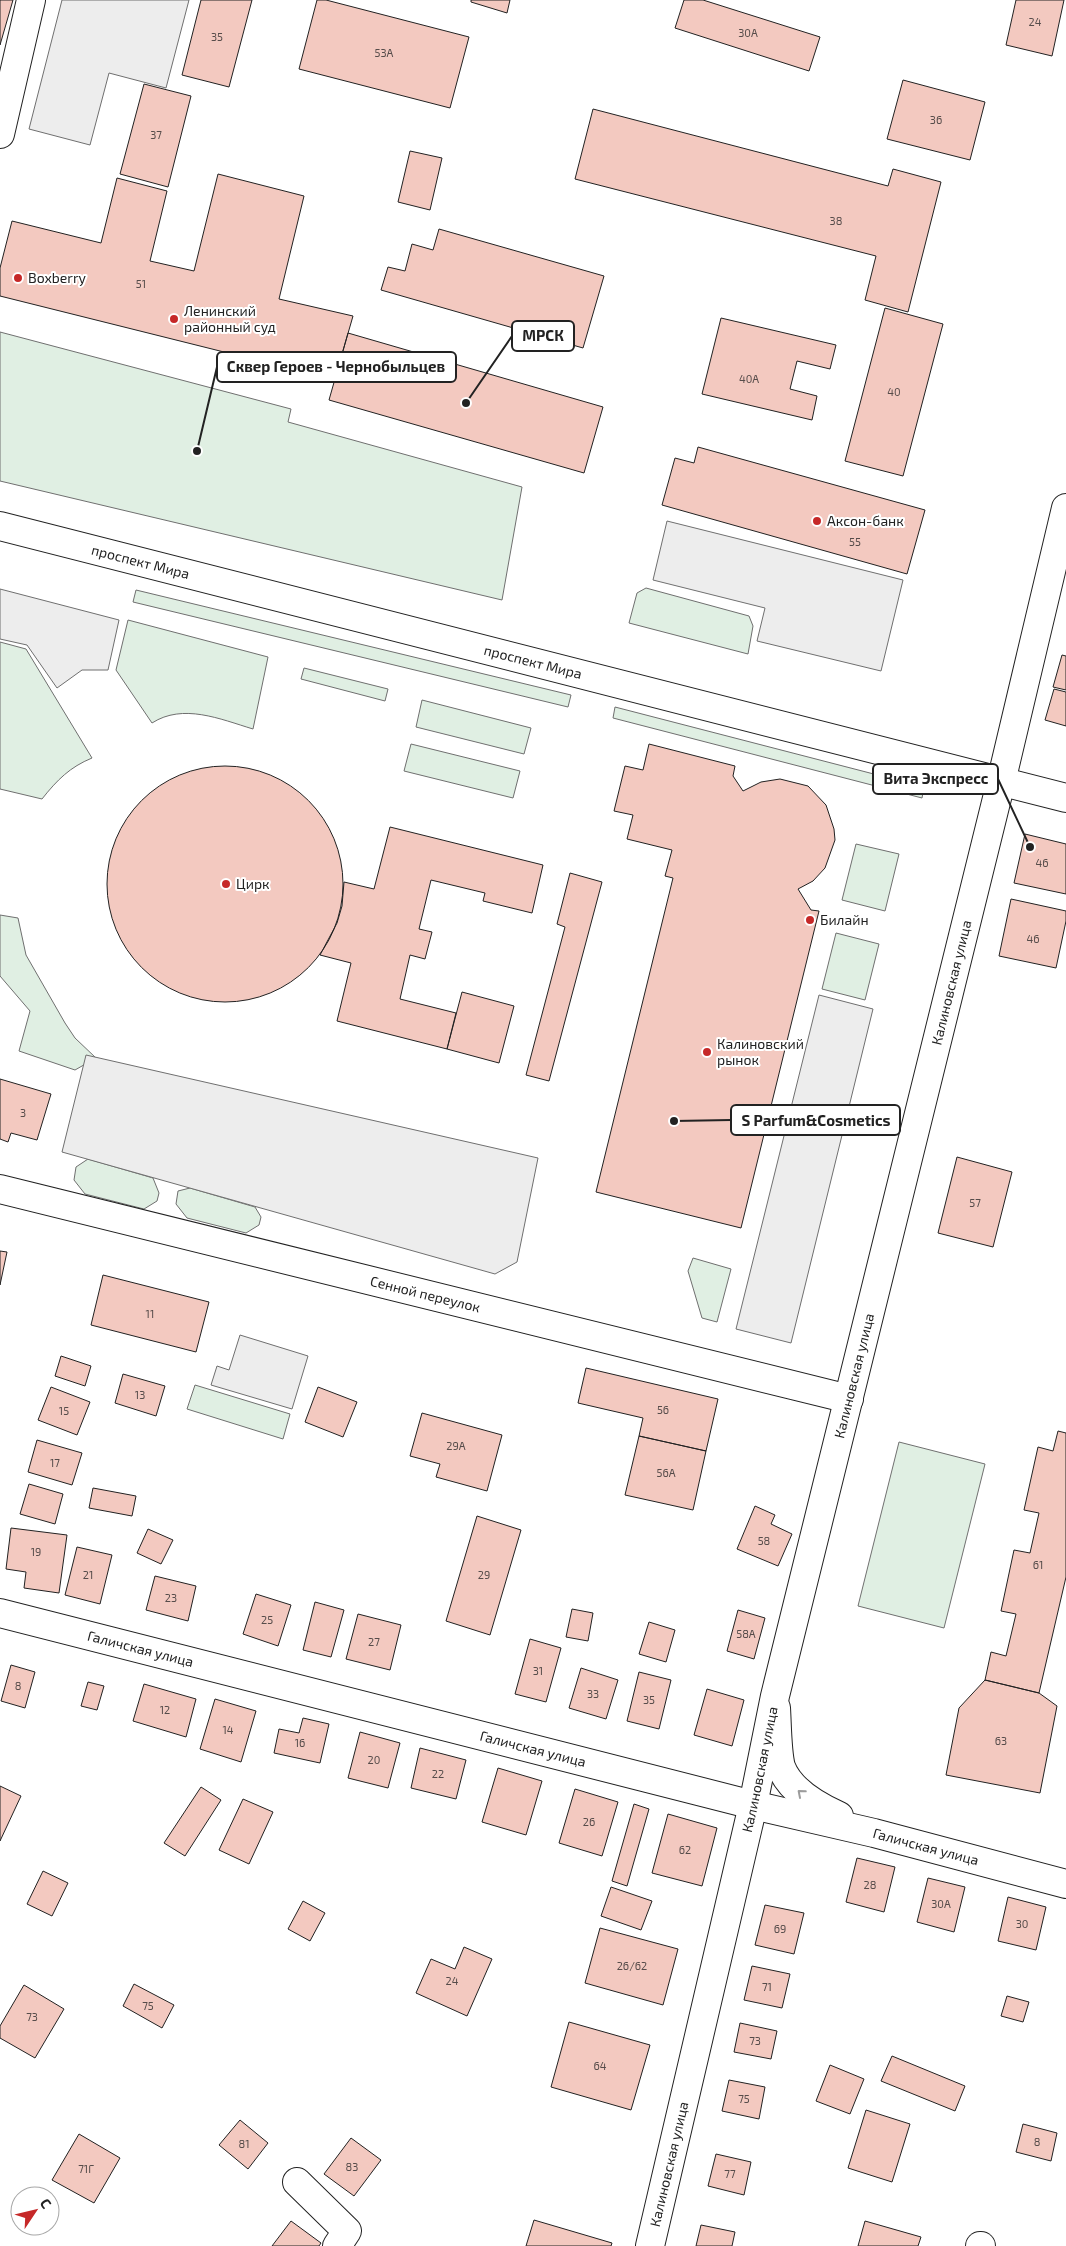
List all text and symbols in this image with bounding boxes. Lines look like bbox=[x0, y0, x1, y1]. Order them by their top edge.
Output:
house number: 24 bbox=[1029, 15, 1042, 28]
house number: 30А bbox=[738, 26, 758, 39]
house number: 35 bbox=[211, 30, 223, 43]
house number: 53А bbox=[375, 46, 394, 59]
house number: 36 bbox=[930, 113, 942, 126]
house number: 37 bbox=[150, 128, 162, 141]
house number: 38 bbox=[830, 214, 842, 227]
place label: Boxberry bbox=[28, 269, 87, 286]
marker: Boxberry bbox=[12, 272, 24, 284]
house number: 51 bbox=[136, 277, 146, 290]
place label: Ленинский районный суд bbox=[184, 302, 276, 335]
marker: Ленинский районный суд bbox=[168, 313, 180, 325]
callout: МРСК bbox=[512, 321, 574, 351]
text: МРСК bbox=[522, 326, 564, 344]
callout: Сквер Героев - Чернобыльцев bbox=[217, 352, 456, 382]
text: Сквер Героев - Чернобыльцев bbox=[227, 357, 446, 375]
house number: 40А bbox=[739, 372, 759, 385]
house number: 40 bbox=[887, 385, 901, 398]
place label: Аксон-банк bbox=[827, 512, 904, 529]
marker: Аксон-банк bbox=[811, 515, 823, 527]
house number: 55 bbox=[849, 535, 861, 548]
street label: проспект Мира bbox=[90, 541, 191, 582]
street label: проспект Мира bbox=[482, 641, 584, 682]
callout: Вита Экспресс bbox=[873, 764, 998, 794]
text: Вита Экспресс bbox=[884, 769, 989, 787]
house number: 46 bbox=[1035, 856, 1049, 869]
place label: Цирк bbox=[236, 875, 270, 892]
marker: Цирк bbox=[220, 878, 232, 890]
place label: Билайн bbox=[820, 911, 869, 928]
marker: Билайн bbox=[804, 914, 816, 926]
street label: Калиновская улица bbox=[927, 918, 975, 1047]
house number: 46 bbox=[1026, 932, 1040, 945]
place label: Калиновский рынок bbox=[717, 1035, 804, 1068]
marker: Калиновский рынок bbox=[701, 1046, 713, 1058]
callout: S Parfum&Cosmetics bbox=[731, 1105, 900, 1135]
house number: 3 bbox=[20, 1106, 26, 1119]
text: S Parfum&Cosmetics bbox=[741, 1111, 891, 1129]
house number: 57 bbox=[969, 1196, 981, 1209]
street label: Сенной переулок bbox=[369, 1272, 483, 1316]
house number: 11 bbox=[146, 1307, 154, 1320]
street label: Калиновская улица bbox=[830, 1311, 877, 1440]
house number: 13 bbox=[135, 1388, 145, 1401]
house number: 56 bbox=[657, 1403, 669, 1416]
house number: 15 bbox=[59, 1404, 69, 1417]
house number: 29А bbox=[446, 1439, 466, 1452]
house number: 17 bbox=[50, 1456, 60, 1469]
house number: 56А bbox=[656, 1466, 676, 1479]
house number: 58 bbox=[758, 1534, 770, 1547]
house number: 19 bbox=[31, 1545, 41, 1558]
house number: 61 bbox=[1033, 1558, 1043, 1571]
house number: 21 bbox=[83, 1568, 93, 1581]
house number: 29 bbox=[478, 1568, 490, 1581]
house number: 23 bbox=[165, 1591, 177, 1604]
house number: 25 bbox=[261, 1613, 273, 1626]
street label: Галичская улица bbox=[86, 1627, 196, 1670]
house number: 58А bbox=[736, 1627, 756, 1640]
house number: 27 bbox=[368, 1635, 380, 1648]
house number: 31 bbox=[533, 1664, 543, 1677]
house number: 8 bbox=[15, 1679, 21, 1692]
house number: 33 bbox=[587, 1687, 599, 1700]
house number: 35 bbox=[643, 1693, 655, 1706]
house number: 12 bbox=[160, 1703, 170, 1716]
street label: Калиновская улица bbox=[738, 1705, 781, 1834]
house number: 14 bbox=[222, 1723, 234, 1736]
street label: Галичская улица bbox=[478, 1727, 588, 1770]
house number: 63 bbox=[995, 1734, 1007, 1747]
house number: 16 bbox=[295, 1736, 305, 1749]
house number: 20 bbox=[368, 1753, 380, 1766]
house number: 22 bbox=[432, 1767, 444, 1780]
one-way arrow bbox=[798, 1789, 807, 1798]
house number: 26 bbox=[583, 1815, 595, 1828]
street label: Галичская улица bbox=[871, 1824, 981, 1869]
house number: 62 bbox=[679, 1843, 691, 1856]
house number: 28 bbox=[864, 1878, 876, 1891]
house number: 30А bbox=[931, 1897, 951, 1910]
house number: 30 bbox=[1016, 1917, 1028, 1930]
house number: 69 bbox=[774, 1922, 786, 1935]
house number: 26/62 bbox=[617, 1959, 647, 1972]
house number: 24 bbox=[446, 1974, 459, 1987]
house number: 71 bbox=[762, 1980, 772, 1993]
house number: 75 bbox=[142, 1999, 154, 2012]
house number: 73 bbox=[26, 2010, 38, 2023]
house number: 73 bbox=[749, 2034, 761, 2047]
house number: 64 bbox=[593, 2059, 607, 2072]
house number: 75 bbox=[738, 2092, 750, 2105]
street label: Калиновская улица bbox=[646, 2100, 691, 2228]
house number: 8 bbox=[1034, 2135, 1040, 2148]
house number: 81 bbox=[238, 2137, 250, 2150]
house number: 83 bbox=[346, 2160, 358, 2173]
house number: 71Г bbox=[78, 2162, 94, 2175]
house number: 77 bbox=[724, 2167, 736, 2180]
north arrow bbox=[10, 2186, 60, 2236]
text: С bbox=[37, 2195, 55, 2212]

